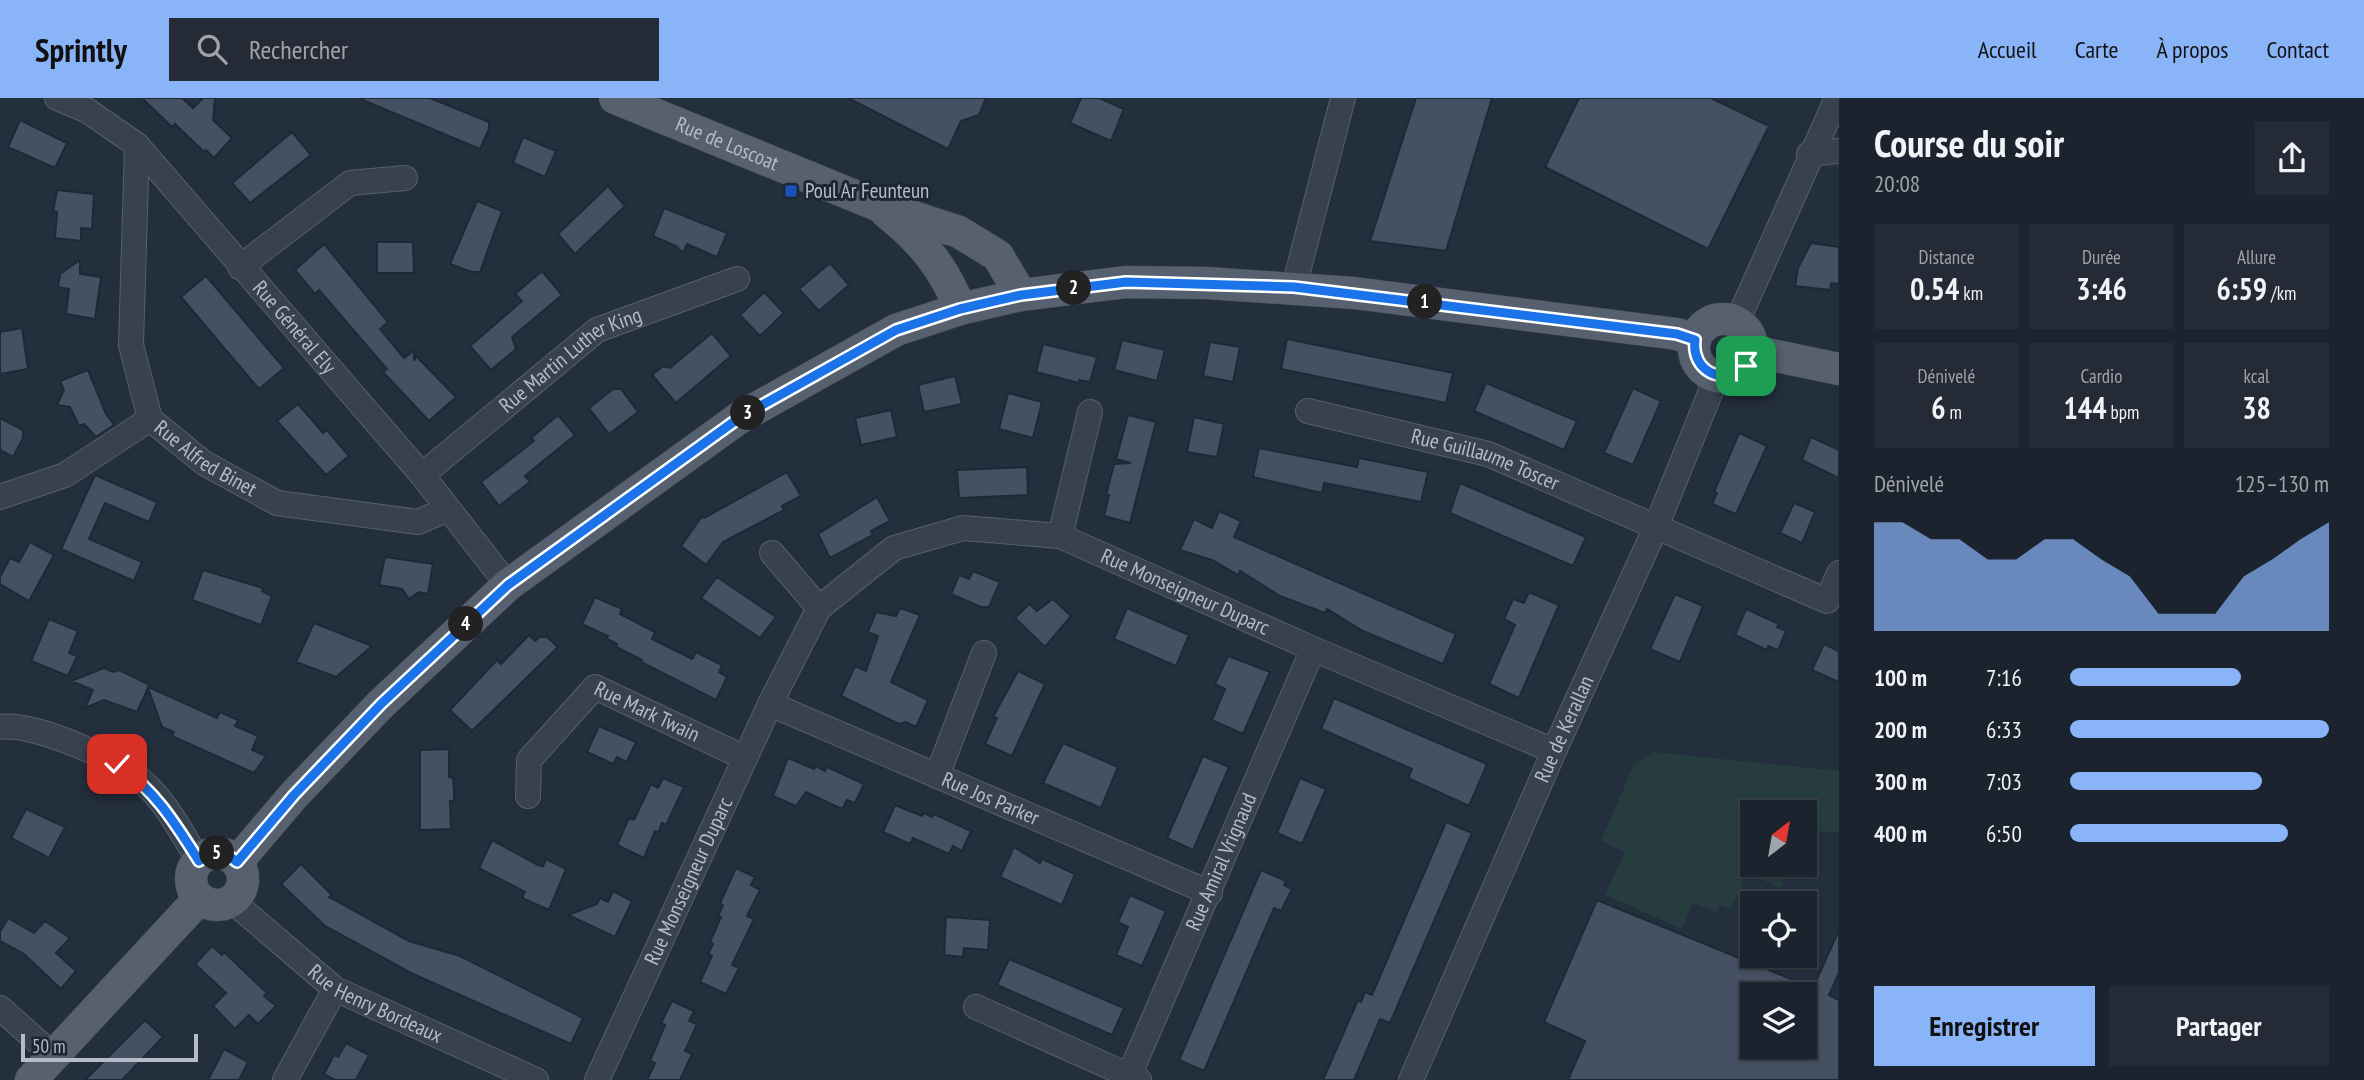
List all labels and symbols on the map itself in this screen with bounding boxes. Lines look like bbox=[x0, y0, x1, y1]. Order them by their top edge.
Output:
street label: Rue de Loscoat bbox=[672, 110, 783, 176]
place label: Poul Ar Feunteun bbox=[805, 177, 929, 204]
marker: Poul Ar Feunteun bbox=[783, 183, 799, 199]
pin: 2 bbox=[1056, 270, 1092, 306]
street label: Rue Général Ely bbox=[247, 275, 342, 379]
pin: 1 bbox=[1408, 284, 1442, 320]
street label: Rue Martin Luther King bbox=[493, 301, 645, 418]
pin bbox=[1716, 336, 1776, 396]
pin: 3 bbox=[730, 396, 766, 430]
street label: Rue Alfred Binet bbox=[149, 414, 262, 502]
street label: Rue Guillaume Toscer bbox=[1409, 422, 1564, 496]
street label: Rue Monseigneur Duparc bbox=[1097, 542, 1274, 641]
pin: 4 bbox=[448, 606, 484, 642]
street label: Rue de Kerallan bbox=[1528, 671, 1600, 786]
street label: Rue Mark Twain bbox=[590, 675, 704, 748]
pin bbox=[87, 734, 147, 794]
street label: Rue Jos Parker bbox=[938, 765, 1044, 831]
street label: Rue Amiral Vrignaud bbox=[1179, 789, 1262, 935]
street label: Rue Monseigneur Duparc bbox=[638, 792, 739, 969]
north arrow bbox=[1740, 800, 1816, 877]
pin: 5 bbox=[200, 836, 234, 870]
street label: Rue Henry Bordeaux bbox=[303, 958, 447, 1049]
scale bar bbox=[21, 1031, 198, 1063]

